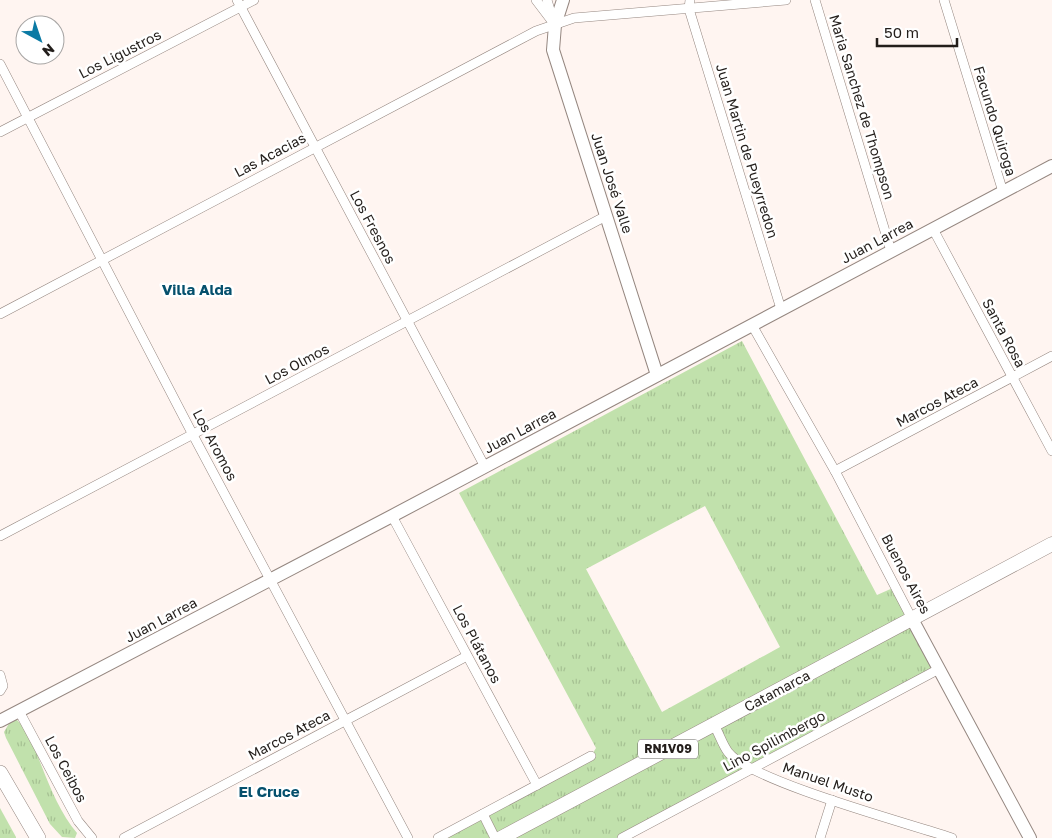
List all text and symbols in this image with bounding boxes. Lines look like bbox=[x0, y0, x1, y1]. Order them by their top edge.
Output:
street label: Maria Sanchez de Thompson bbox=[826, 12, 899, 201]
north arrow bbox=[15, 15, 65, 65]
scale bar bbox=[877, 15, 957, 47]
text: 50 m bbox=[884, 23, 919, 41]
street label: Los Ligustros bbox=[76, 26, 164, 82]
text: N bbox=[39, 40, 58, 60]
street label: Juan Martin de Pueyrredon bbox=[713, 62, 782, 240]
street label: Facundo Quiroga bbox=[971, 64, 1020, 178]
street label: Las Acacias bbox=[231, 129, 308, 180]
street label: Juan José Valle bbox=[588, 130, 637, 235]
street label: Los Fresnos bbox=[347, 187, 400, 266]
street label: Juan Larrea bbox=[838, 214, 916, 267]
district label: Villa Alda bbox=[162, 280, 233, 298]
street label: Santa Rosa bbox=[979, 295, 1030, 370]
street label: Los Olmos bbox=[262, 340, 332, 388]
street label: Marcos Ateca bbox=[893, 373, 981, 430]
street label: Juan Larrea bbox=[481, 404, 559, 457]
street label: Los Aromos bbox=[190, 406, 241, 483]
street label: Buenos Aires bbox=[878, 531, 935, 617]
street label: Juan Larrea bbox=[122, 593, 200, 646]
street label: Los Plátanos bbox=[450, 602, 505, 686]
street label: Catamarca bbox=[741, 666, 813, 715]
street label: Marcos Ateca bbox=[245, 706, 333, 763]
street label: Lino Spilimbergo bbox=[720, 706, 828, 775]
street label: Los Ceibos bbox=[42, 733, 91, 805]
road number: RN1V09 bbox=[638, 740, 698, 759]
street label: Manuel Musto bbox=[780, 758, 876, 805]
district label: El Cruce bbox=[238, 782, 300, 800]

